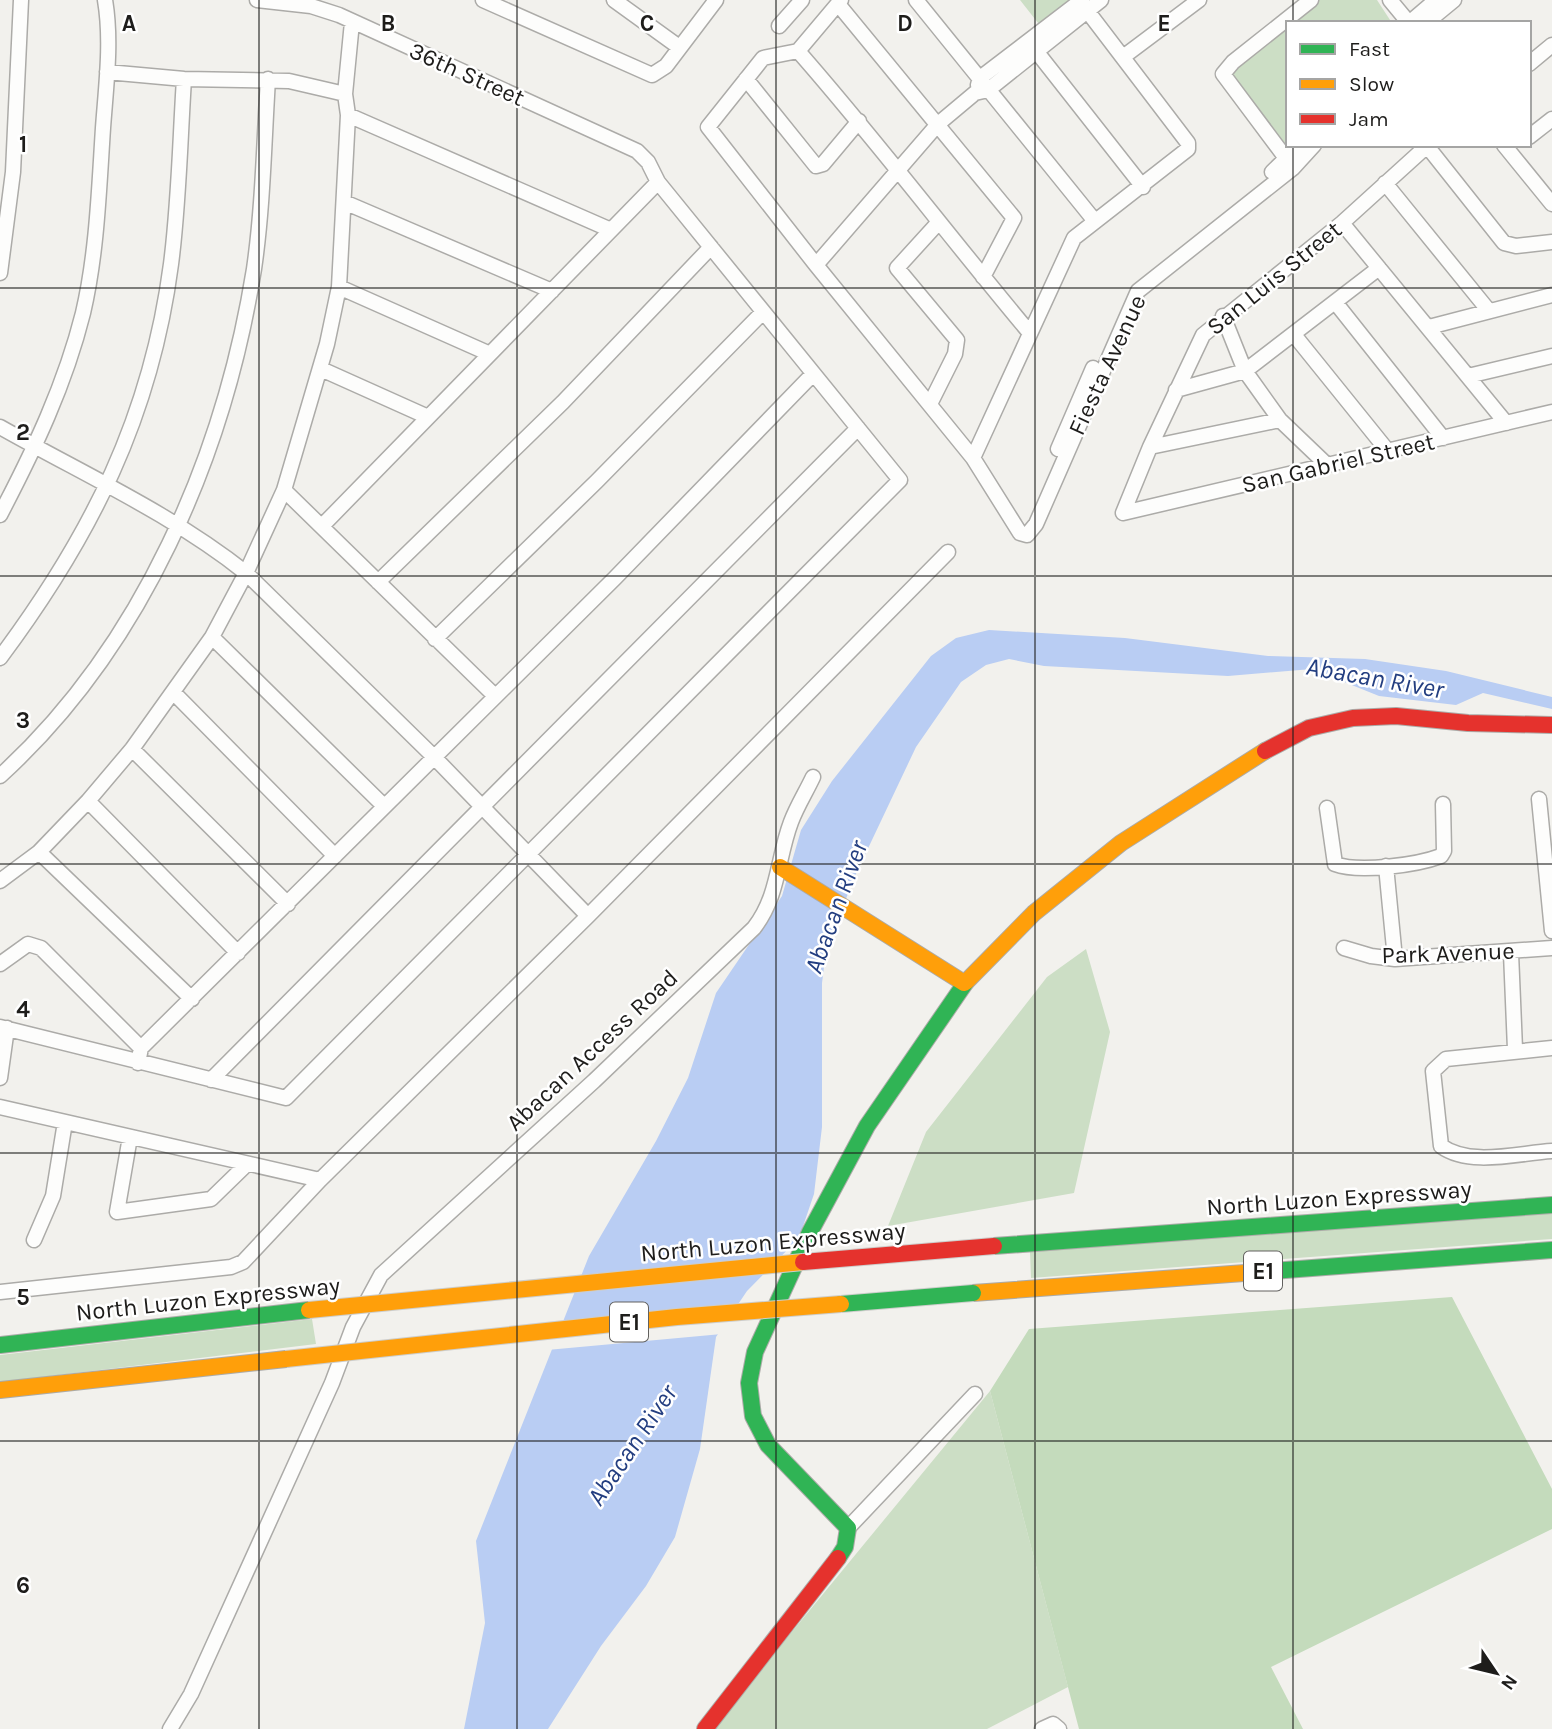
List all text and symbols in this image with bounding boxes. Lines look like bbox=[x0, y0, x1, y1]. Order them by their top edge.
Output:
text: A bbox=[122, 10, 136, 37]
text: B bbox=[381, 10, 395, 37]
text: C bbox=[640, 10, 654, 37]
text: D bbox=[897, 10, 913, 37]
text: E bbox=[1157, 10, 1171, 37]
legend bbox=[1286, 21, 1531, 147]
street label: 36th Street bbox=[405, 36, 529, 112]
text: Fast bbox=[1349, 37, 1390, 61]
text: Slow bbox=[1349, 72, 1394, 96]
text: Jam bbox=[1349, 107, 1389, 131]
text: 1 bbox=[19, 131, 27, 158]
street label: San Luis Street bbox=[1201, 215, 1347, 341]
street label: Fiesta Avenue bbox=[1062, 290, 1152, 440]
text: 2 bbox=[16, 419, 30, 446]
street label: San Gabriel Street bbox=[1239, 427, 1437, 499]
water label: Abacan River bbox=[1304, 651, 1447, 706]
text: 3 bbox=[16, 707, 30, 734]
water label: Abacan River bbox=[798, 835, 875, 978]
street label: Park Avenue bbox=[1381, 937, 1515, 969]
street label: Abacan Access Road bbox=[501, 963, 683, 1137]
text: 4 bbox=[16, 996, 30, 1023]
street label: North Luzon Expressway bbox=[1206, 1175, 1472, 1221]
street label: North Luzon Expressway bbox=[639, 1216, 907, 1268]
road number: E1 bbox=[1244, 1252, 1282, 1290]
street label: North Luzon Expressway bbox=[74, 1271, 342, 1327]
text: 5 bbox=[16, 1284, 30, 1311]
road number: E1 bbox=[610, 1302, 648, 1342]
water label: Abacan River bbox=[580, 1378, 684, 1511]
text: 6 bbox=[16, 1572, 30, 1599]
north arrow bbox=[1461, 1638, 1531, 1708]
text: N bbox=[1496, 1670, 1522, 1694]

